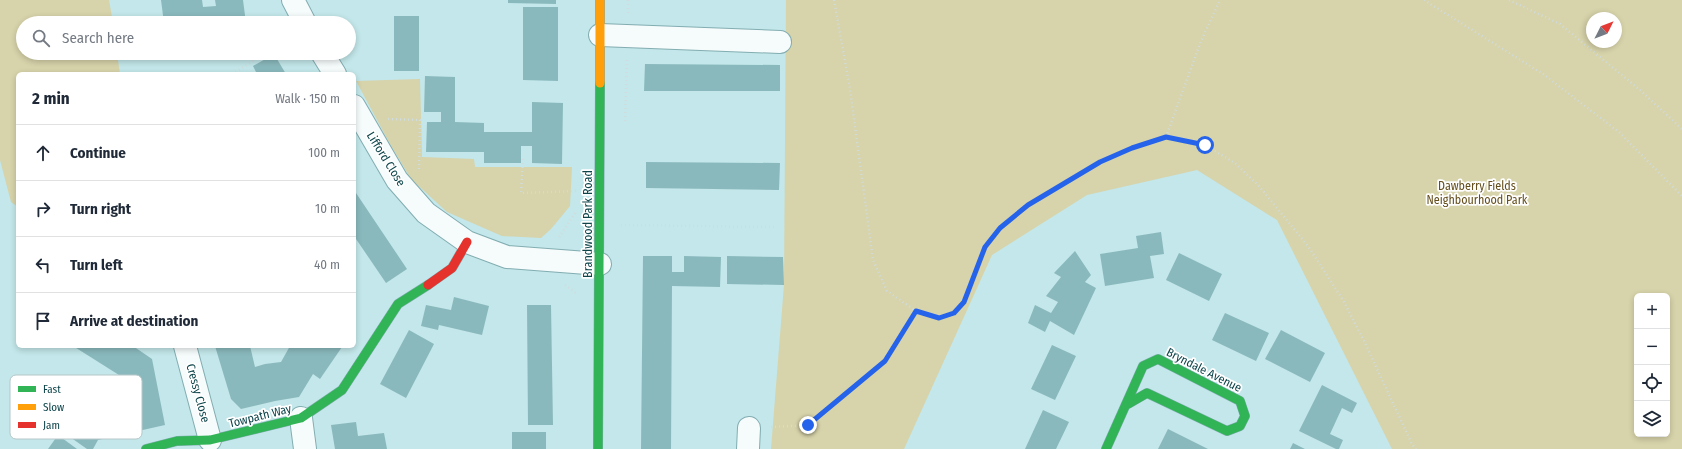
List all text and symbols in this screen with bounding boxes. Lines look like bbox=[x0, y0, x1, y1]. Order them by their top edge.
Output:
north arrow bbox=[1586, 12, 1622, 48]
search box bbox=[16, 16, 356, 60]
icon: search bbox=[30, 27, 52, 49]
text: Search here bbox=[62, 29, 134, 47]
text: 2 min bbox=[32, 88, 70, 109]
text: Walk · 150 m bbox=[275, 91, 340, 106]
street label: Lifford Close bbox=[364, 129, 408, 189]
route start bbox=[1196, 136, 1214, 154]
icon: ahead bbox=[32, 142, 54, 164]
text: Continue bbox=[70, 144, 126, 162]
text: 100 m bbox=[308, 145, 340, 160]
street label: Brandwood Park Road bbox=[581, 170, 595, 278]
park label: Dawberry Fields Neighbourhood Park bbox=[1427, 179, 1528, 207]
icon: right bbox=[32, 198, 54, 220]
text: Turn right bbox=[70, 200, 131, 218]
text: 10 m bbox=[315, 201, 340, 216]
icon: left bbox=[32, 254, 54, 276]
text: Turn left bbox=[70, 256, 123, 274]
text: 40 m bbox=[314, 257, 340, 272]
map controls bbox=[1634, 293, 1670, 437]
button: + bbox=[1634, 293, 1670, 329]
icon: arrive bbox=[32, 310, 54, 332]
text: Arrive at destination bbox=[70, 312, 198, 330]
button: − bbox=[1634, 329, 1670, 365]
street label: Bryndale Avenue bbox=[1164, 345, 1244, 395]
street label: Cressy Close bbox=[183, 362, 213, 424]
button: locate bbox=[1634, 365, 1670, 401]
legend bbox=[10, 375, 142, 439]
text: Fast bbox=[43, 383, 61, 396]
text: Slow bbox=[43, 401, 64, 414]
street label: Towpath Way bbox=[227, 401, 293, 431]
button: layers bbox=[1634, 401, 1670, 437]
route end bbox=[799, 416, 817, 434]
text: Jam bbox=[43, 419, 60, 432]

